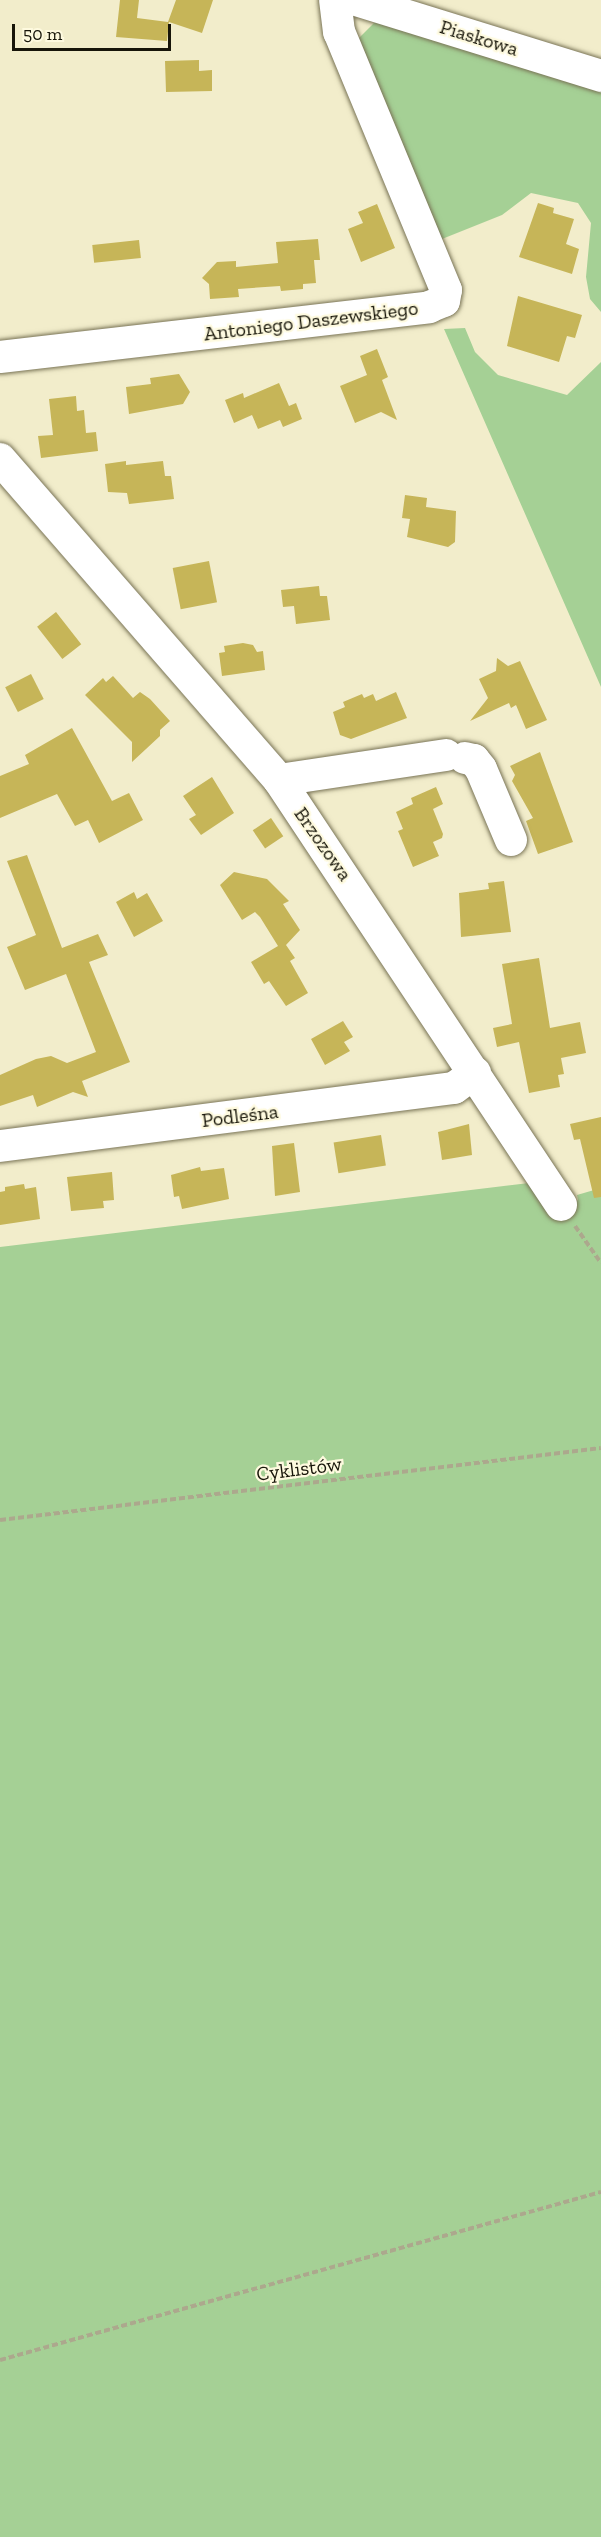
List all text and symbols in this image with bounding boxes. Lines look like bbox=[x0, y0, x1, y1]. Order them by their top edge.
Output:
scale bar bbox=[15, 12, 174, 50]
street label: Piaskowa bbox=[437, 15, 521, 61]
text: 50 m bbox=[23, 23, 62, 45]
street label: Antoniego Daszewskiego bbox=[202, 296, 420, 346]
street label: Brzozowa bbox=[289, 803, 357, 885]
street label: Podleśna bbox=[200, 1099, 280, 1133]
street label: Cyklistów bbox=[255, 1452, 343, 1486]

